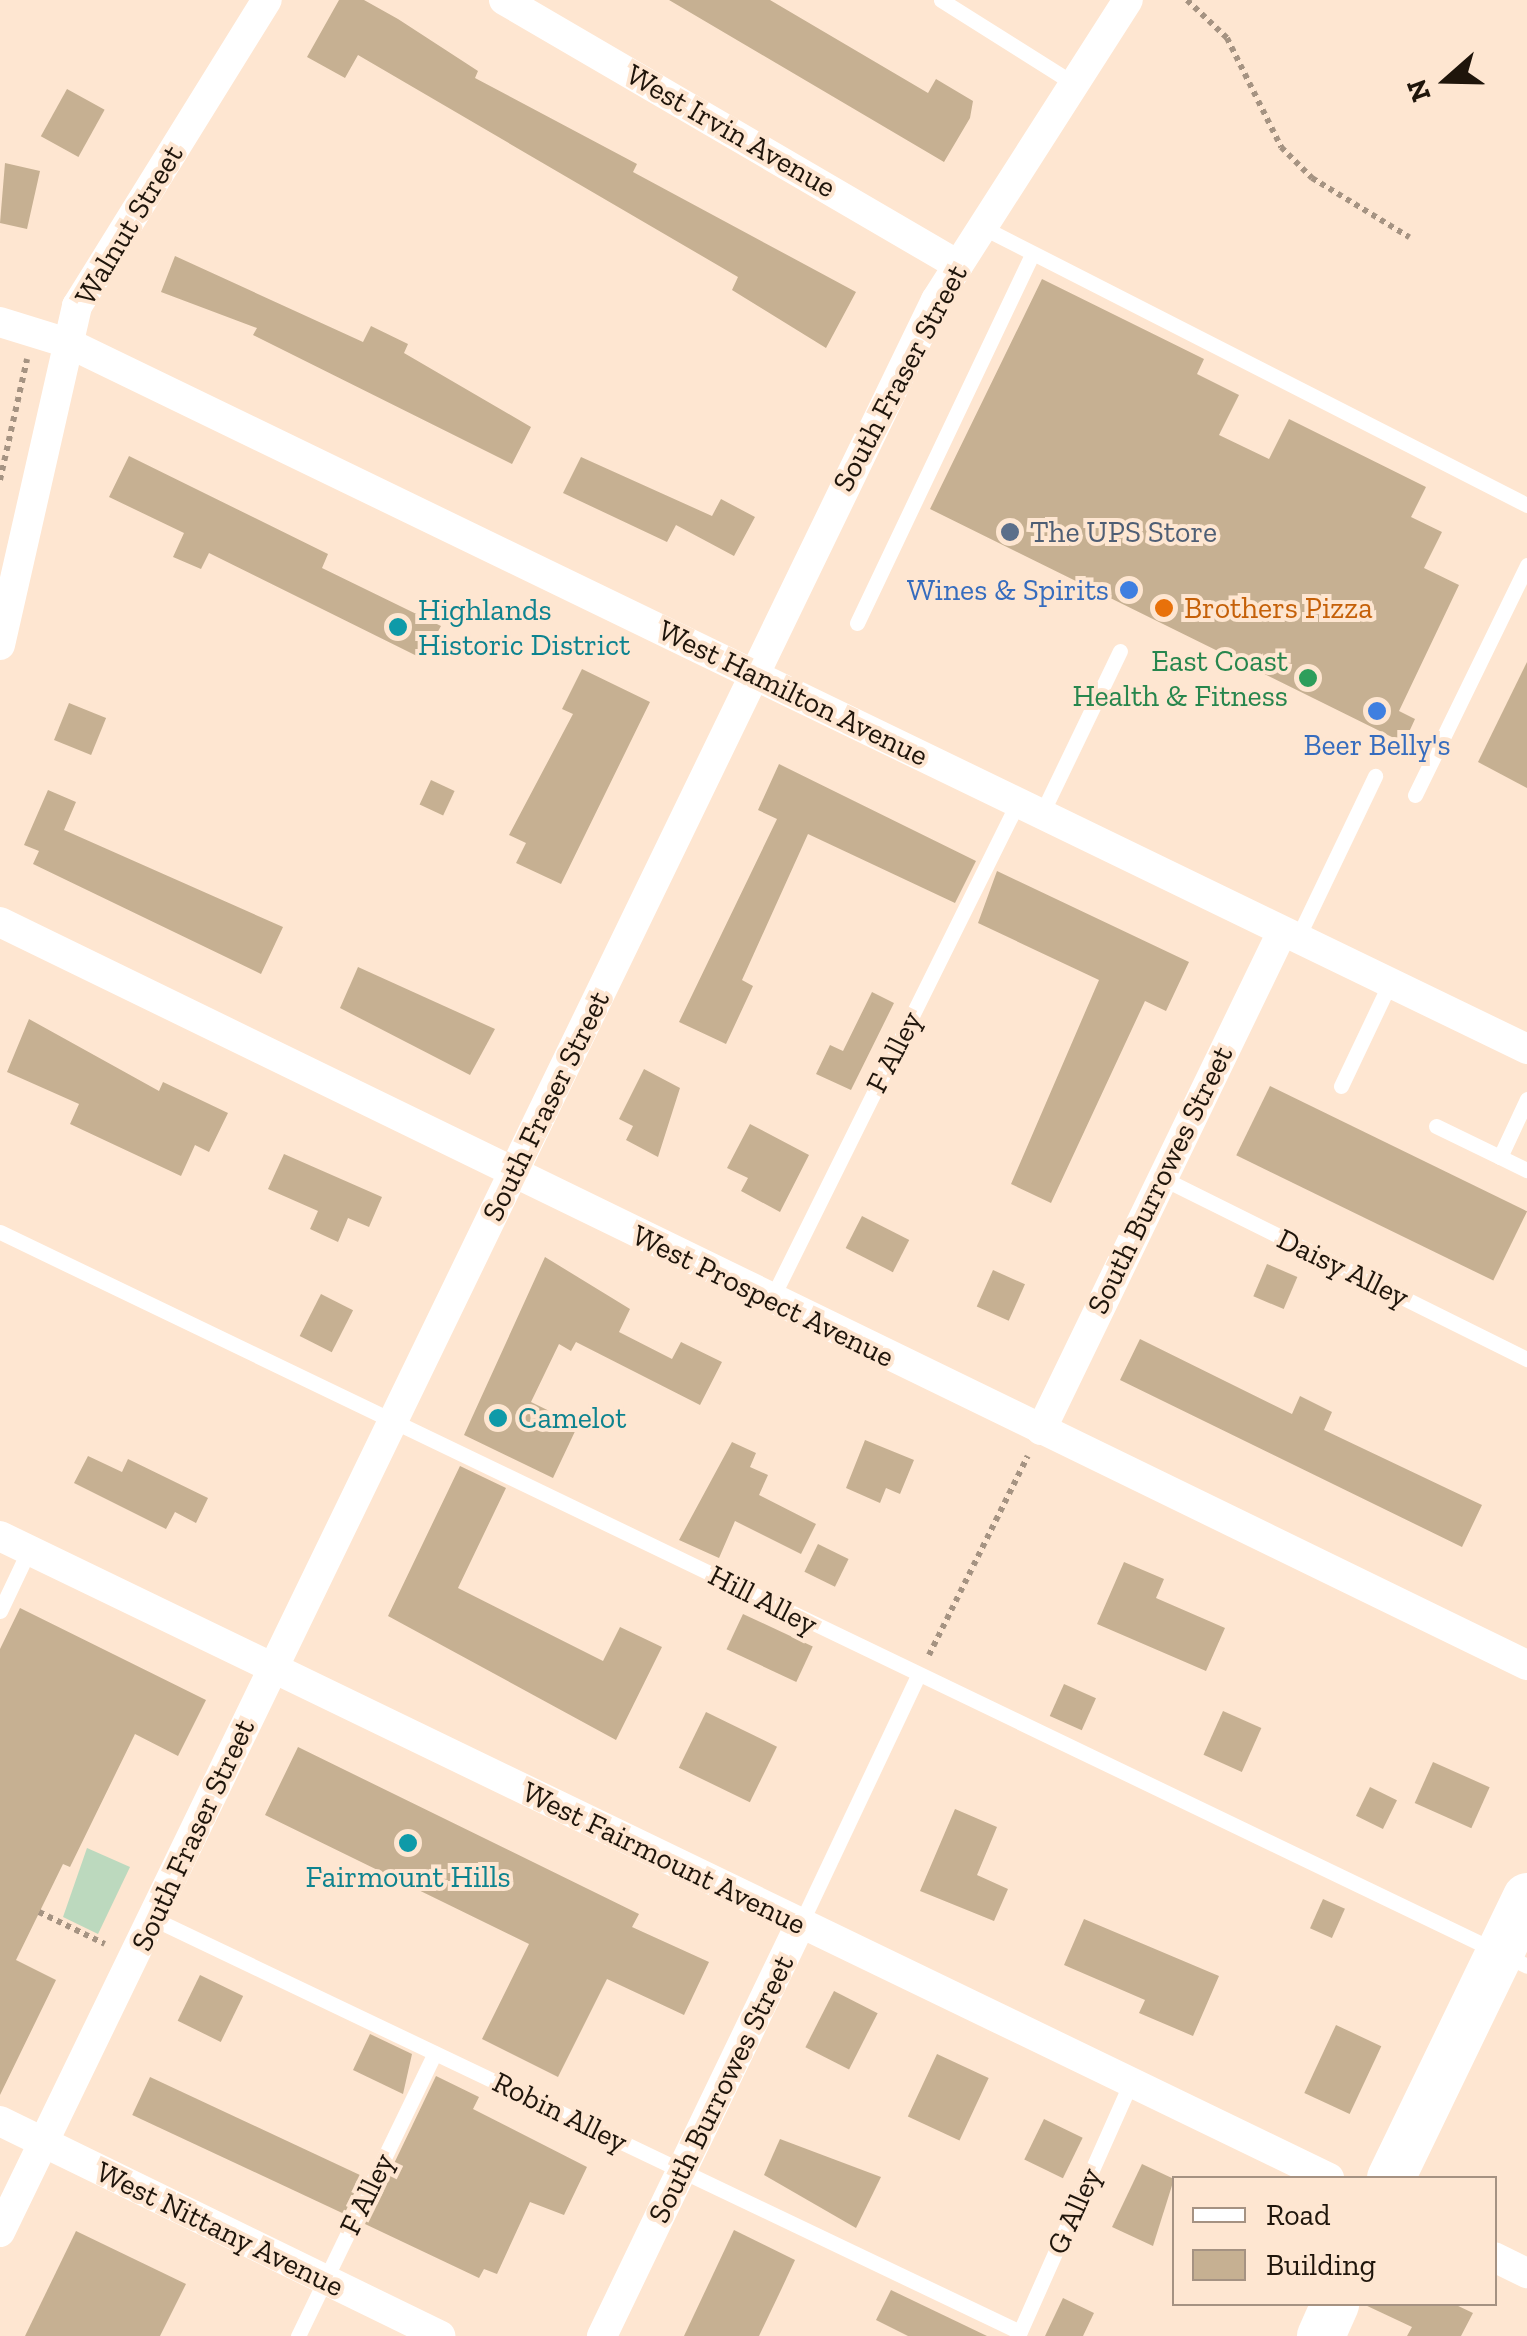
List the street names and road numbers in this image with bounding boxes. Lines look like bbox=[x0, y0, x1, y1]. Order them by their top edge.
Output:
street label: West Irvin Avenue bbox=[619, 56, 843, 206]
street label: Walnut Street bbox=[67, 139, 191, 311]
street label: South Fraser Street bbox=[825, 258, 975, 498]
street label: West Hamilton Avenue bbox=[652, 612, 934, 774]
street label: South Fraser Street bbox=[474, 985, 618, 1227]
street label: F Alley bbox=[858, 1005, 930, 1099]
street label: South Burrowes Street bbox=[1079, 1040, 1241, 1320]
street label: West Prospect Avenue bbox=[626, 1217, 900, 1375]
street label: Daisy Alley bbox=[1271, 1220, 1415, 1316]
street label: Hill Alley bbox=[702, 1557, 824, 1643]
street label: South Fraser Street bbox=[123, 1713, 263, 1957]
street label: West Fairmount Avenue bbox=[516, 1773, 812, 1943]
street label: South Burrowes Street bbox=[640, 1949, 802, 2229]
street label: Robin Alley bbox=[486, 2064, 634, 2160]
street label: F Alley bbox=[332, 2147, 402, 2241]
street label: West Nittany Avenue bbox=[90, 2153, 350, 2305]
street label: G Alley bbox=[1039, 2162, 1109, 2260]

